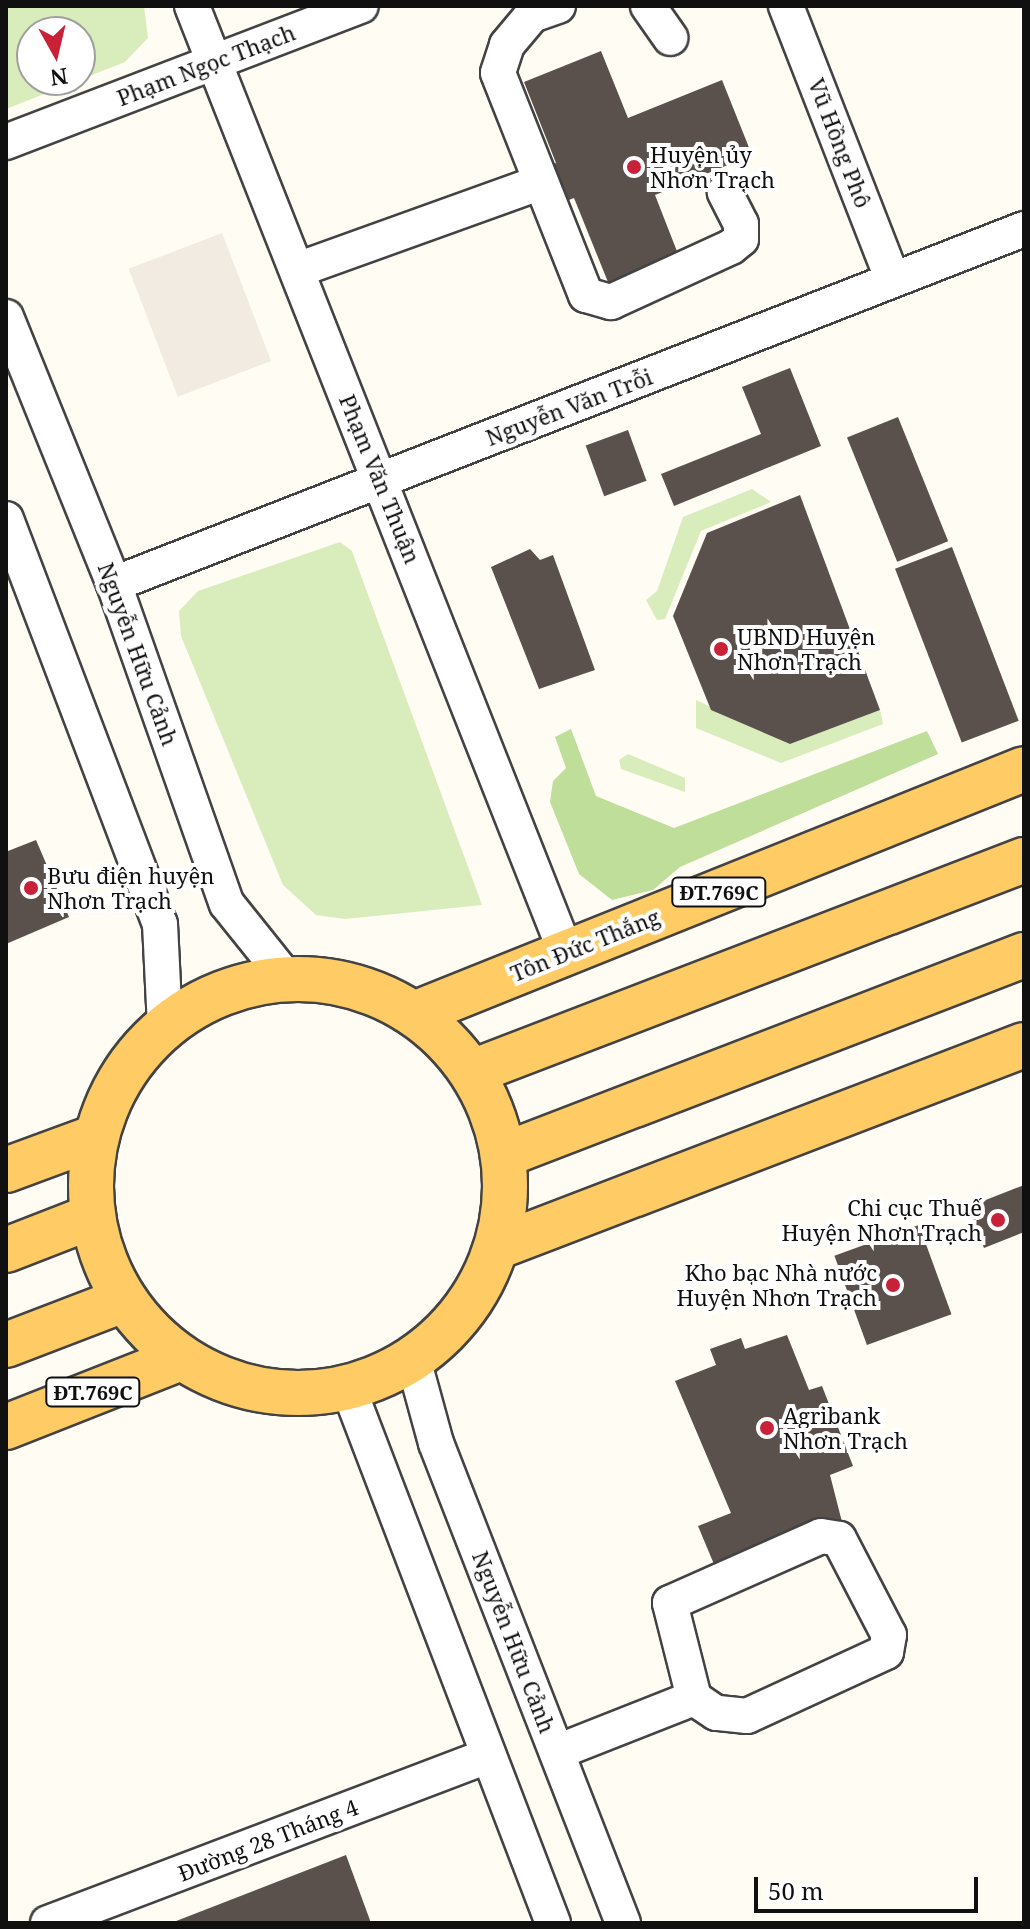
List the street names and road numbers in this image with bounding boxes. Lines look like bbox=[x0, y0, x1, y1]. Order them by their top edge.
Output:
street label: Phạm Ngọc Thạch bbox=[113, 19, 299, 111]
street label: Vũ Hồng Phô bbox=[803, 75, 877, 211]
street label: Nguyễn Văn Trỗi bbox=[482, 363, 656, 451]
street label: Phạm Văn Thuận bbox=[334, 391, 426, 567]
street label: Nguyễn Hữu Cảnh bbox=[93, 559, 183, 749]
road number: ĐT.769C bbox=[671, 876, 767, 908]
street label: Tôn Đức Thắng bbox=[507, 903, 663, 987]
road number: ĐT.769C bbox=[45, 1376, 141, 1408]
street label: Nguyễn Hữu Cảnh bbox=[467, 1547, 561, 1737]
street label: Đường 28 Tháng 4 bbox=[174, 1794, 362, 1886]

